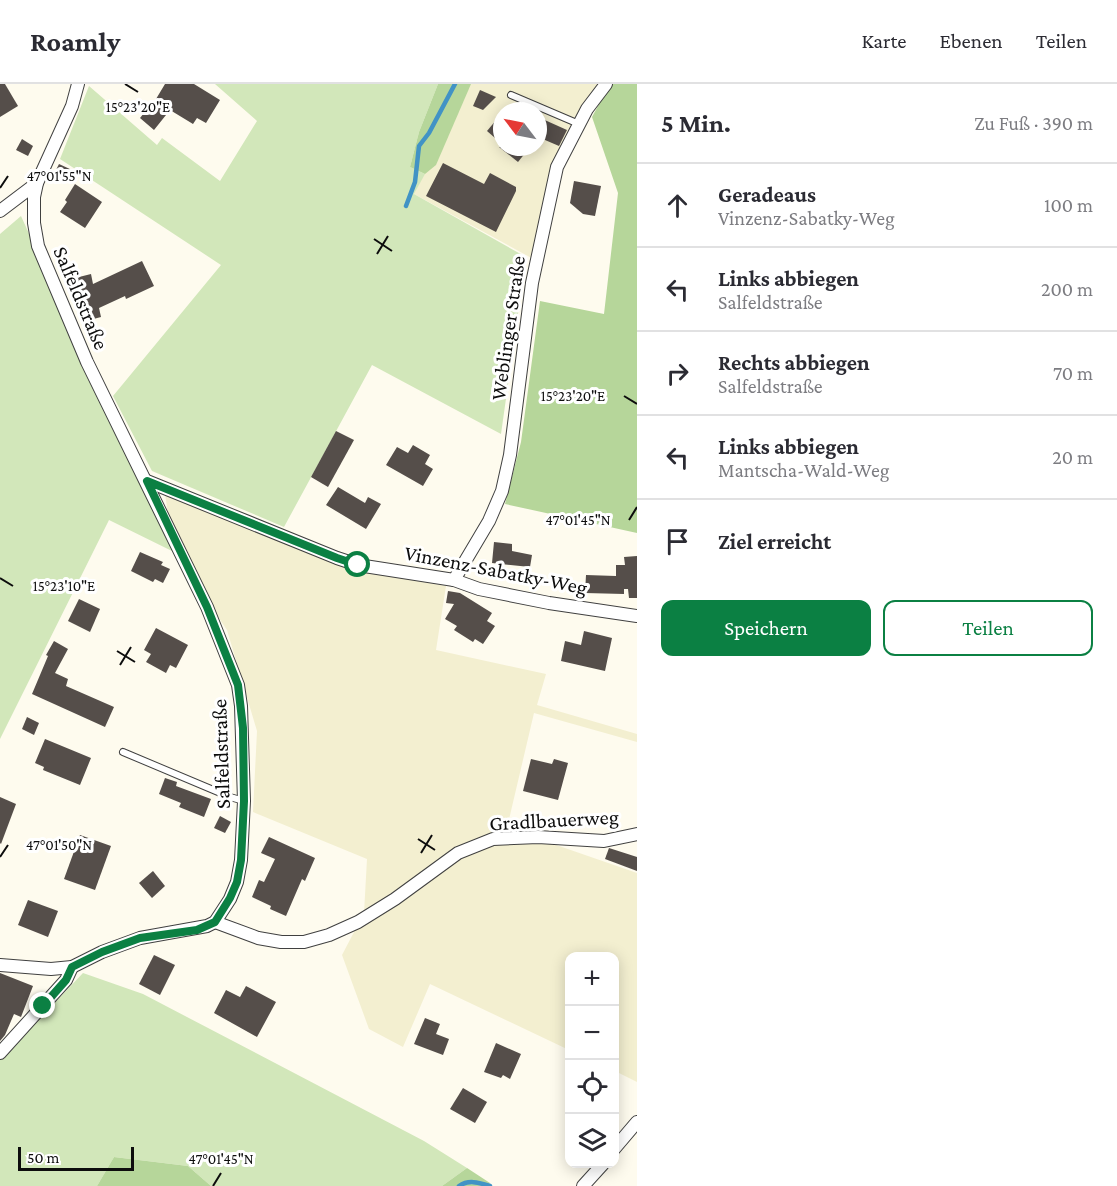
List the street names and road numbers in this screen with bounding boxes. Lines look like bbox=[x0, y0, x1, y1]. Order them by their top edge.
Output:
street label: Salfeldstraße bbox=[48, 243, 114, 353]
street label: Weblinger Straße bbox=[486, 254, 530, 402]
street label: Vinzenz-Sabatky-Weg bbox=[403, 541, 589, 599]
street label: Salfeldstraße bbox=[207, 699, 235, 809]
street label: Gradlbauerweg bbox=[489, 805, 619, 835]

